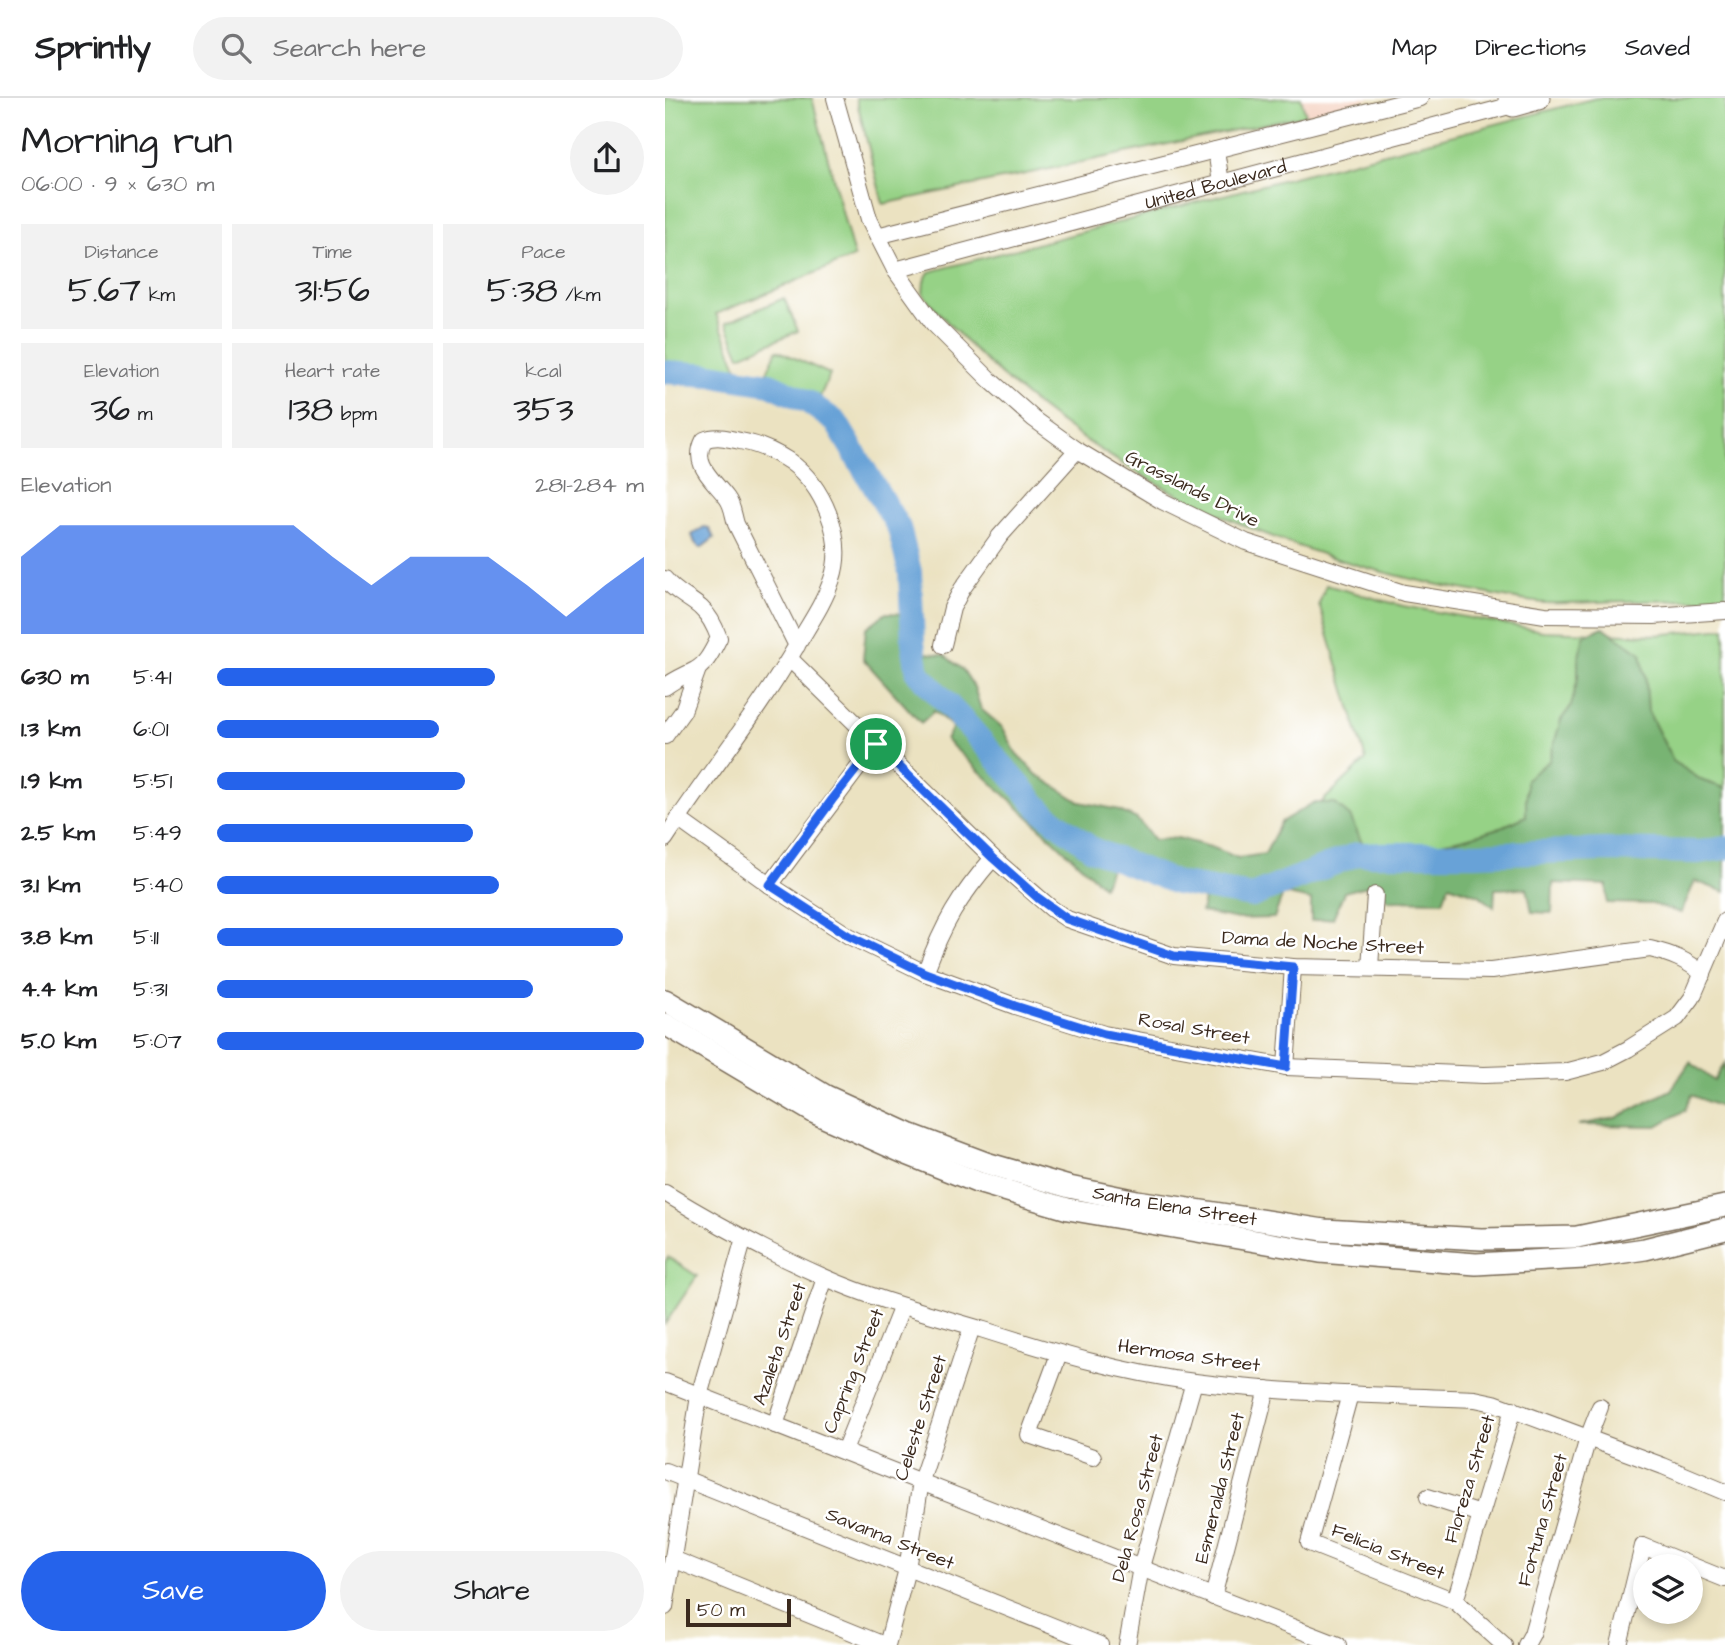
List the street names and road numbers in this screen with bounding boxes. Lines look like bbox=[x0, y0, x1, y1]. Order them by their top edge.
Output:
street label: United Boulevard bbox=[1142, 153, 1290, 216]
street label: Grasslands Drive bbox=[1120, 444, 1264, 534]
street label: Dama de Noche Street bbox=[1221, 924, 1425, 962]
street label: Rosal Street bbox=[1136, 1006, 1252, 1052]
street label: Santa Elena Street bbox=[1090, 1179, 1259, 1233]
street label: Azaleta Street bbox=[746, 1279, 814, 1409]
street label: Capring Street bbox=[817, 1304, 892, 1438]
street label: Hermosa Street bbox=[1116, 1333, 1262, 1379]
street label: Celeste Street bbox=[888, 1351, 954, 1484]
street label: Esmeralda Street bbox=[1188, 1409, 1252, 1566]
street label: Floreza Street bbox=[1438, 1411, 1502, 1546]
street label: Dela Rosa Street bbox=[1105, 1431, 1171, 1585]
street label: Fortuna Street bbox=[1511, 1450, 1575, 1590]
street label: Savanna Street bbox=[822, 1501, 959, 1577]
street label: Felicia Street bbox=[1327, 1517, 1449, 1587]

